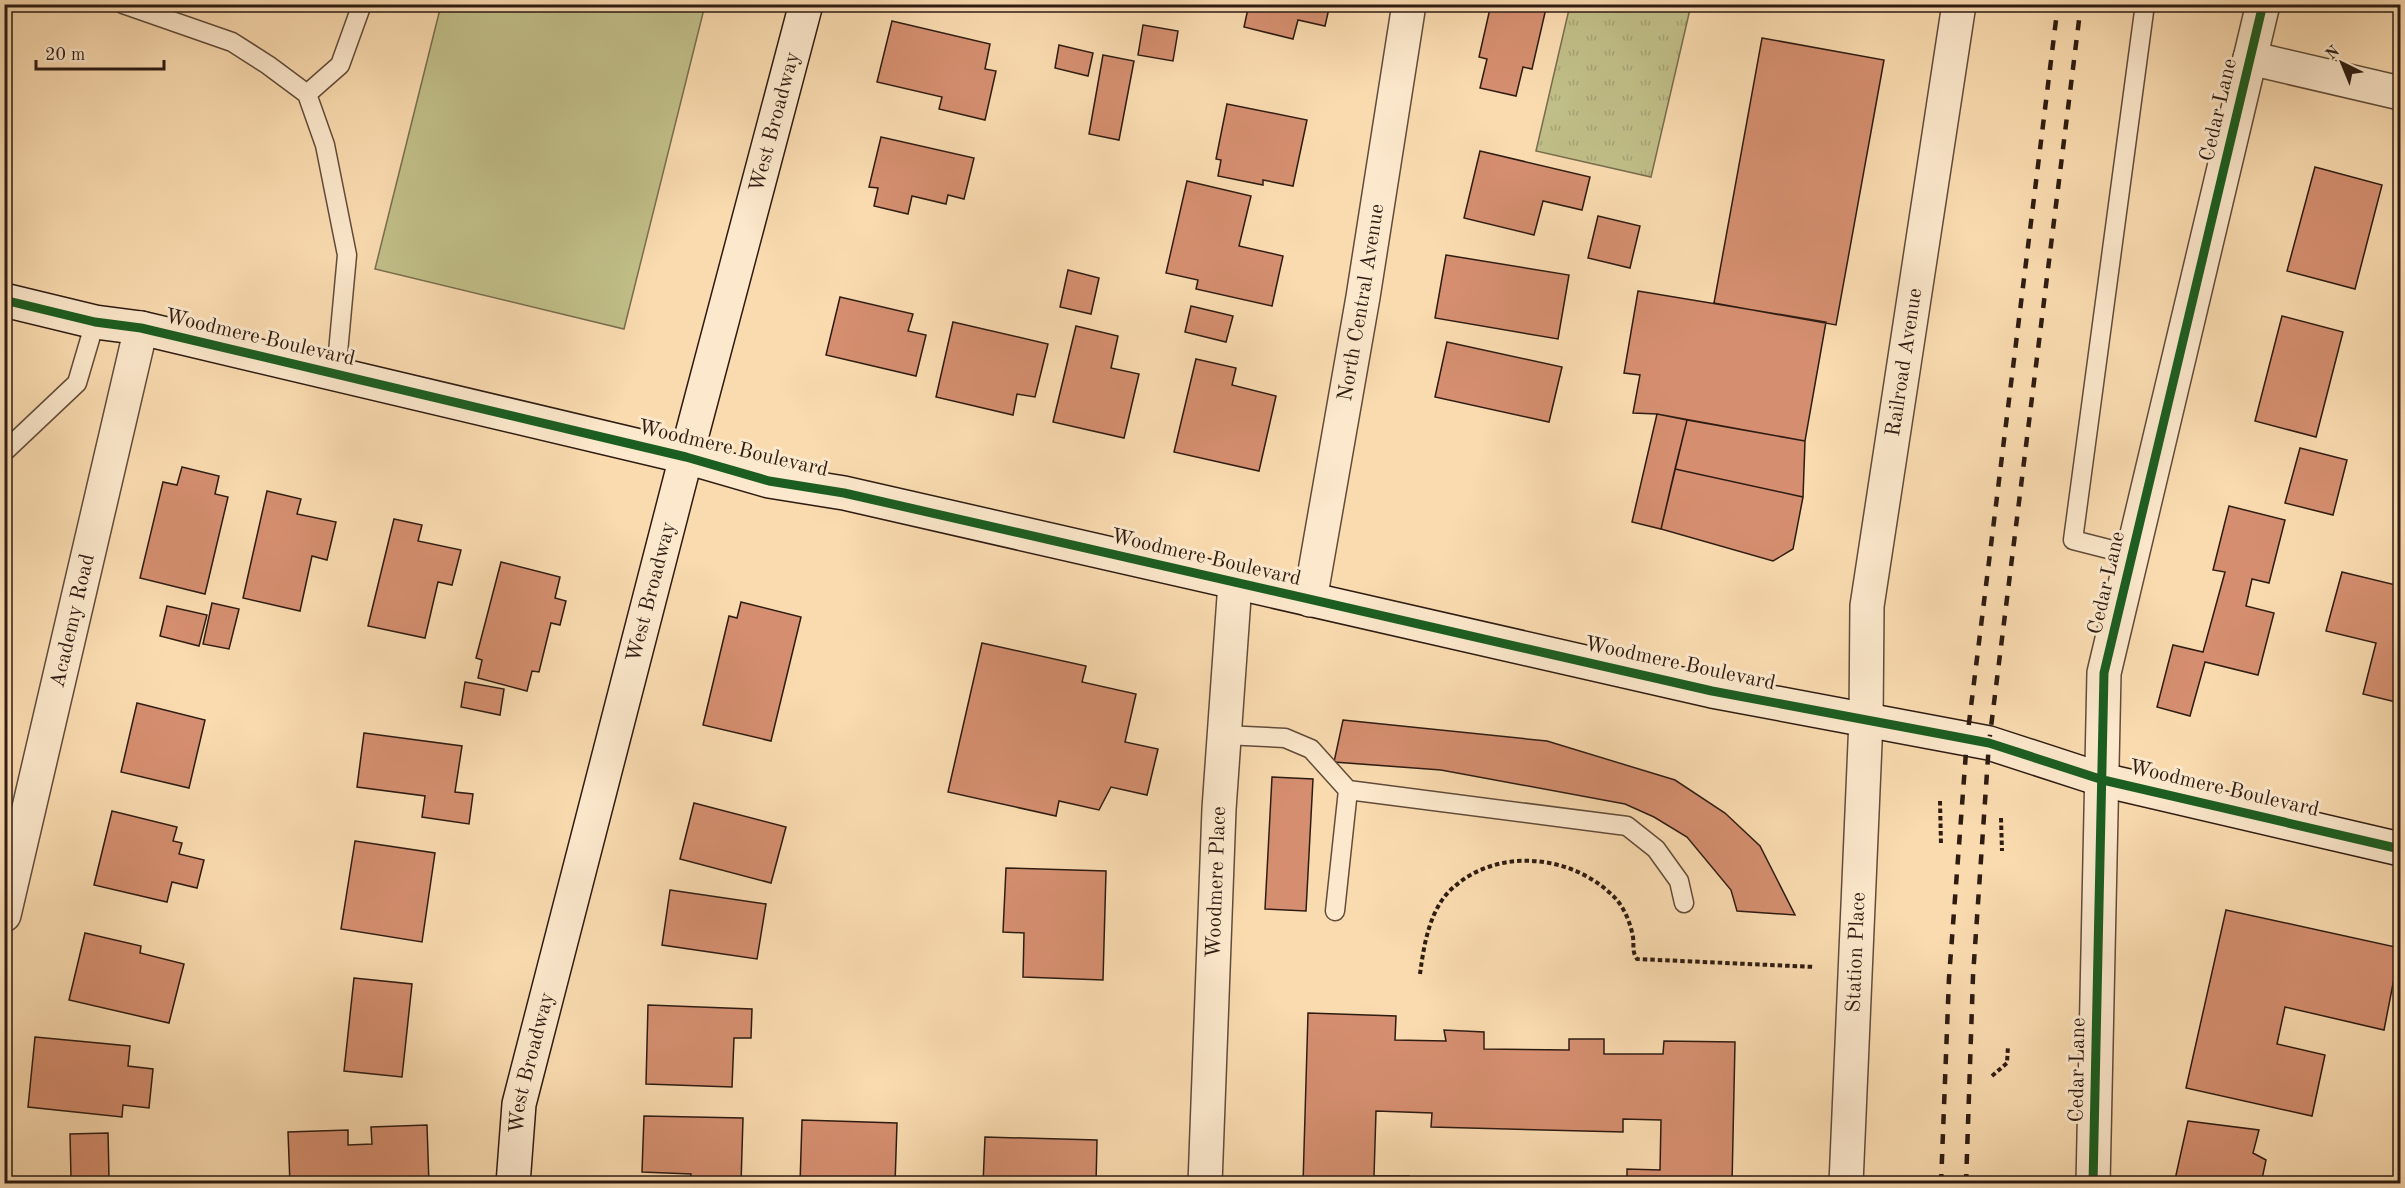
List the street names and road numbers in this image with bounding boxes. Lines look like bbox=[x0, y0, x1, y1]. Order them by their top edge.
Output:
street label: West Broadway bbox=[746, 50, 803, 194]
street label: Cedar Lane bbox=[2197, 56, 2241, 164]
street label: North Central Avenue bbox=[1334, 202, 1388, 403]
street label: Railroad Avenue bbox=[1883, 287, 1926, 438]
street label: Woodmere Boulevard bbox=[163, 306, 357, 370]
street label: Woodmere Boulevard bbox=[636, 417, 830, 481]
street label: West Broadway bbox=[623, 520, 679, 664]
street label: Woodmere Boulevard bbox=[1109, 526, 1303, 590]
street label: Cedar Lane bbox=[2085, 529, 2129, 637]
street label: Academy Road bbox=[47, 552, 98, 690]
street label: Woodmere Boulevard bbox=[1583, 634, 1777, 695]
street label: Woodmere Boulevard bbox=[2127, 757, 2321, 821]
street label: Woodmere Place bbox=[1203, 806, 1230, 959]
street label: Station Place bbox=[1843, 892, 1869, 1013]
street label: West Broadway bbox=[506, 990, 558, 1134]
street label: Cedar Lane bbox=[2067, 1017, 2089, 1123]

